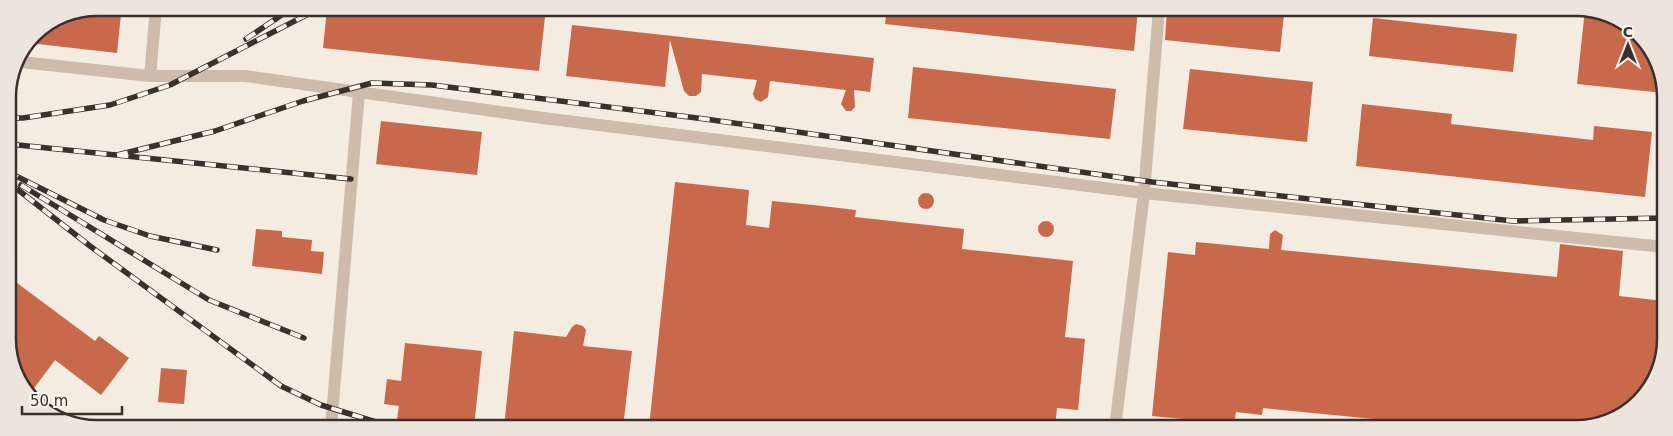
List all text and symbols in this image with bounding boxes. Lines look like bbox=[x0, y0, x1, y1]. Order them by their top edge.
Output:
north arrow bbox=[1603, 20, 1653, 70]
text: С bbox=[1623, 24, 1633, 40]
scale bar bbox=[22, 384, 122, 416]
text: 50 m bbox=[30, 392, 68, 410]

